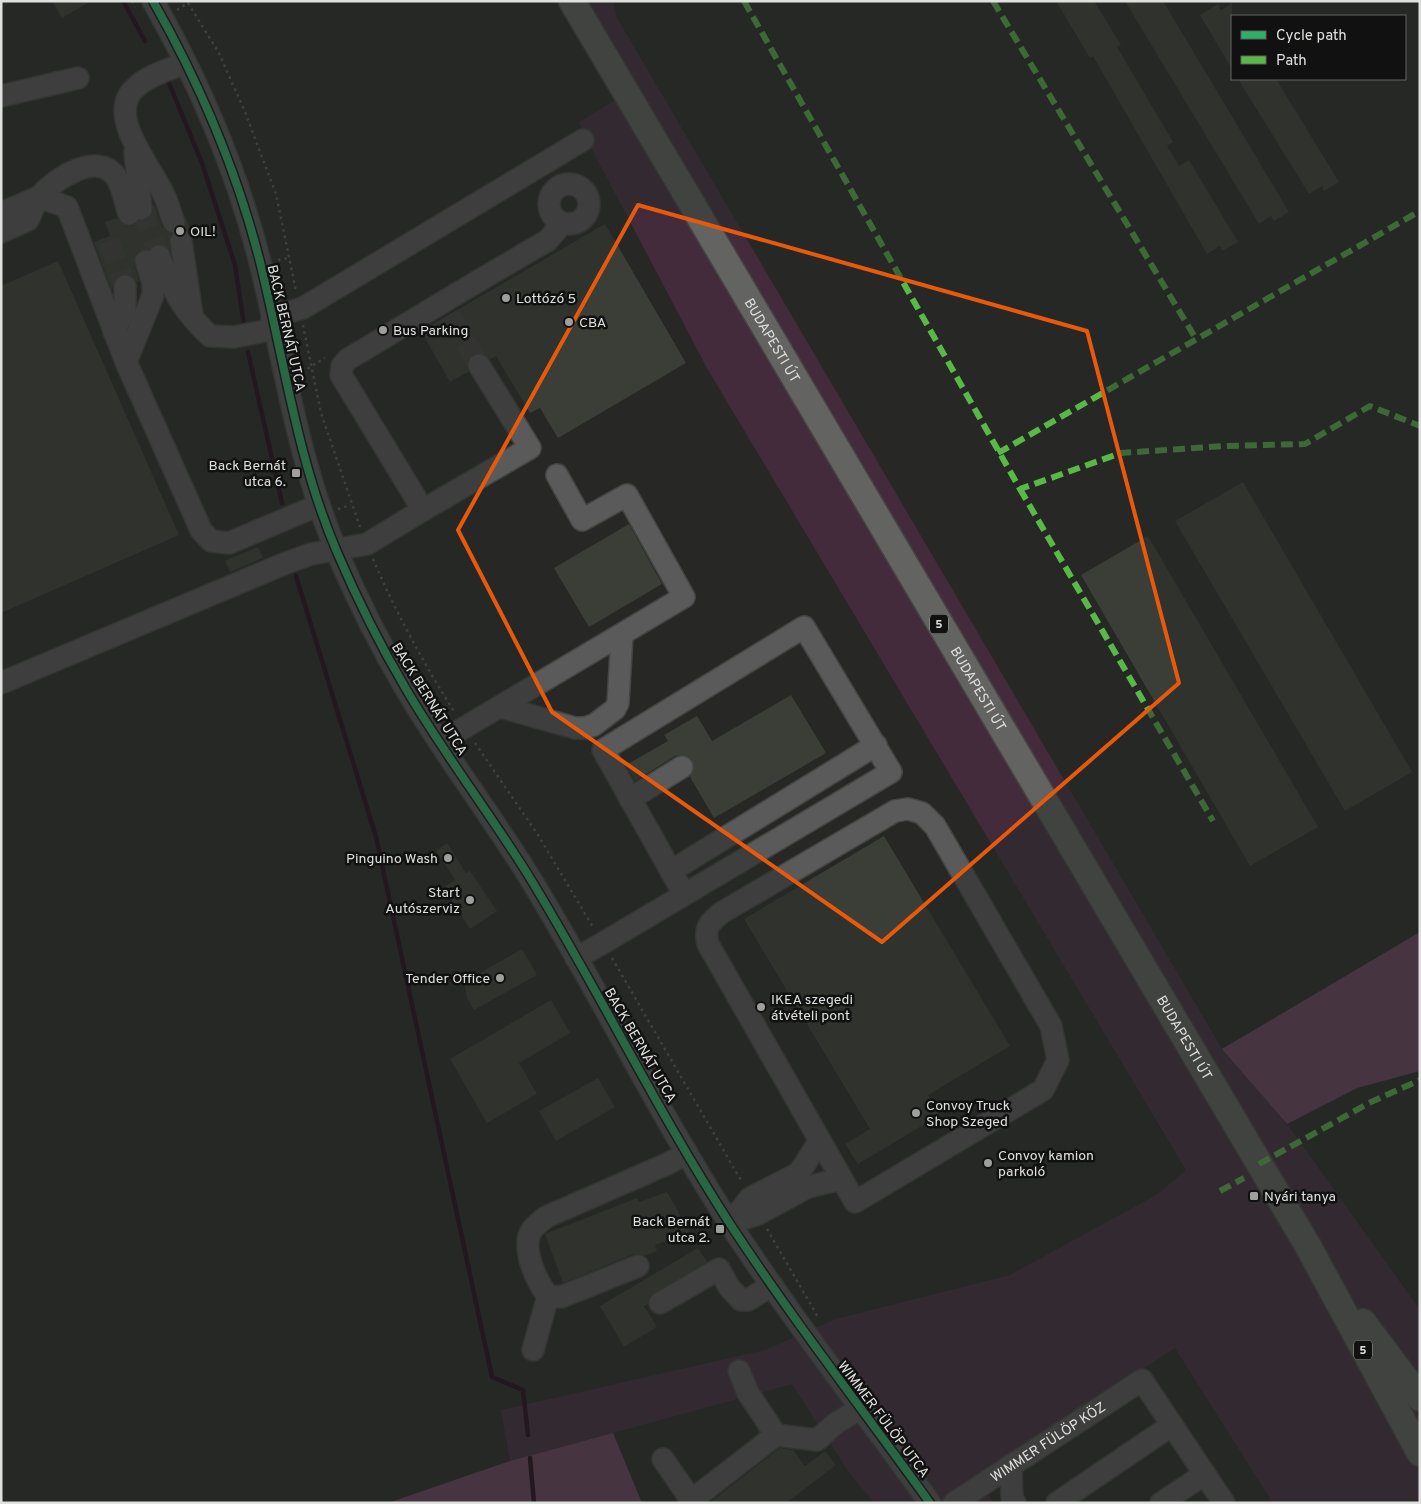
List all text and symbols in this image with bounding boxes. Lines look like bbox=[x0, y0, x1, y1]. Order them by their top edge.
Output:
legend bbox=[1231, 15, 1406, 80]
text: Cycle path bbox=[1276, 27, 1347, 46]
text: Path bbox=[1276, 52, 1307, 71]
place label: OIL! bbox=[190, 224, 216, 241]
marker: OIL! bbox=[174, 225, 186, 237]
street label: BACK BERNÁT UTCA bbox=[263, 263, 309, 393]
place label: Lottózó 5 bbox=[516, 291, 576, 308]
marker: Lottózó 5 bbox=[500, 292, 512, 304]
street label: BUDAPESTI ÚT bbox=[740, 296, 803, 386]
place label: CBA bbox=[579, 315, 606, 332]
marker: CBA bbox=[563, 316, 575, 328]
place label: Bus Parking bbox=[393, 323, 468, 340]
marker: Bus Parking bbox=[377, 324, 389, 336]
place label: Back Bernát utca 6. bbox=[208, 458, 286, 491]
marker: Back Bernát utca 6. bbox=[290, 467, 302, 479]
road number: 5 bbox=[930, 614, 948, 634]
street label: BACK BERNÁT UTCA bbox=[387, 640, 471, 759]
street label: BUDAPESTI ÚT bbox=[946, 644, 1009, 735]
place label: Pinguino Wash bbox=[346, 851, 438, 868]
marker: Pinguino Wash bbox=[442, 852, 454, 864]
place label: Start Autószerviz bbox=[385, 885, 460, 918]
marker: Start Autószerviz bbox=[464, 894, 476, 906]
place label: Tender Office bbox=[405, 971, 490, 988]
marker: Tender Office bbox=[494, 972, 506, 984]
street label: BACK BERNÁT UTCA bbox=[600, 985, 680, 1106]
place label: IKEA szegedi átvételi pont bbox=[771, 992, 853, 1025]
street label: BUDAPESTI ÚT bbox=[1152, 993, 1215, 1084]
marker: IKEA szegedi átvételi pont bbox=[755, 1001, 767, 1013]
place label: Convoy Truck Shop Szeged bbox=[926, 1098, 1010, 1131]
marker: Convoy Truck Shop Szeged bbox=[910, 1107, 922, 1119]
place label: Convoy kamion parkoló bbox=[998, 1148, 1094, 1181]
marker: Convoy kamion parkoló bbox=[982, 1157, 994, 1169]
place label: Nyári tanya bbox=[1264, 1189, 1336, 1206]
marker: Nyári tanya bbox=[1248, 1190, 1260, 1202]
place label: Back Bernát utca 2. bbox=[632, 1214, 710, 1247]
marker: Back Bernát utca 2. bbox=[714, 1223, 726, 1235]
road number: 5 bbox=[1354, 1340, 1372, 1360]
street label: WIMMER FÜLÖP UTCA bbox=[833, 1358, 933, 1482]
street label: WIMMER FÜLÖP KÖZ bbox=[988, 1399, 1109, 1487]

